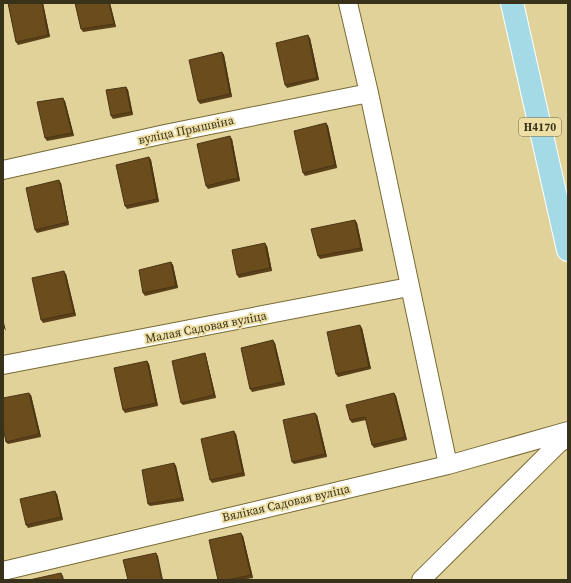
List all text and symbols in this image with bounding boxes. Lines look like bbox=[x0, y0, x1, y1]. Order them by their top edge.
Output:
street label: вуліца Прышвіна bbox=[137, 112, 236, 148]
road number: Н4170 bbox=[519, 118, 561, 136]
street label: Малая Садовая вуліца bbox=[144, 307, 269, 347]
street label: Вялікая Садовая вуліца bbox=[221, 480, 352, 525]

